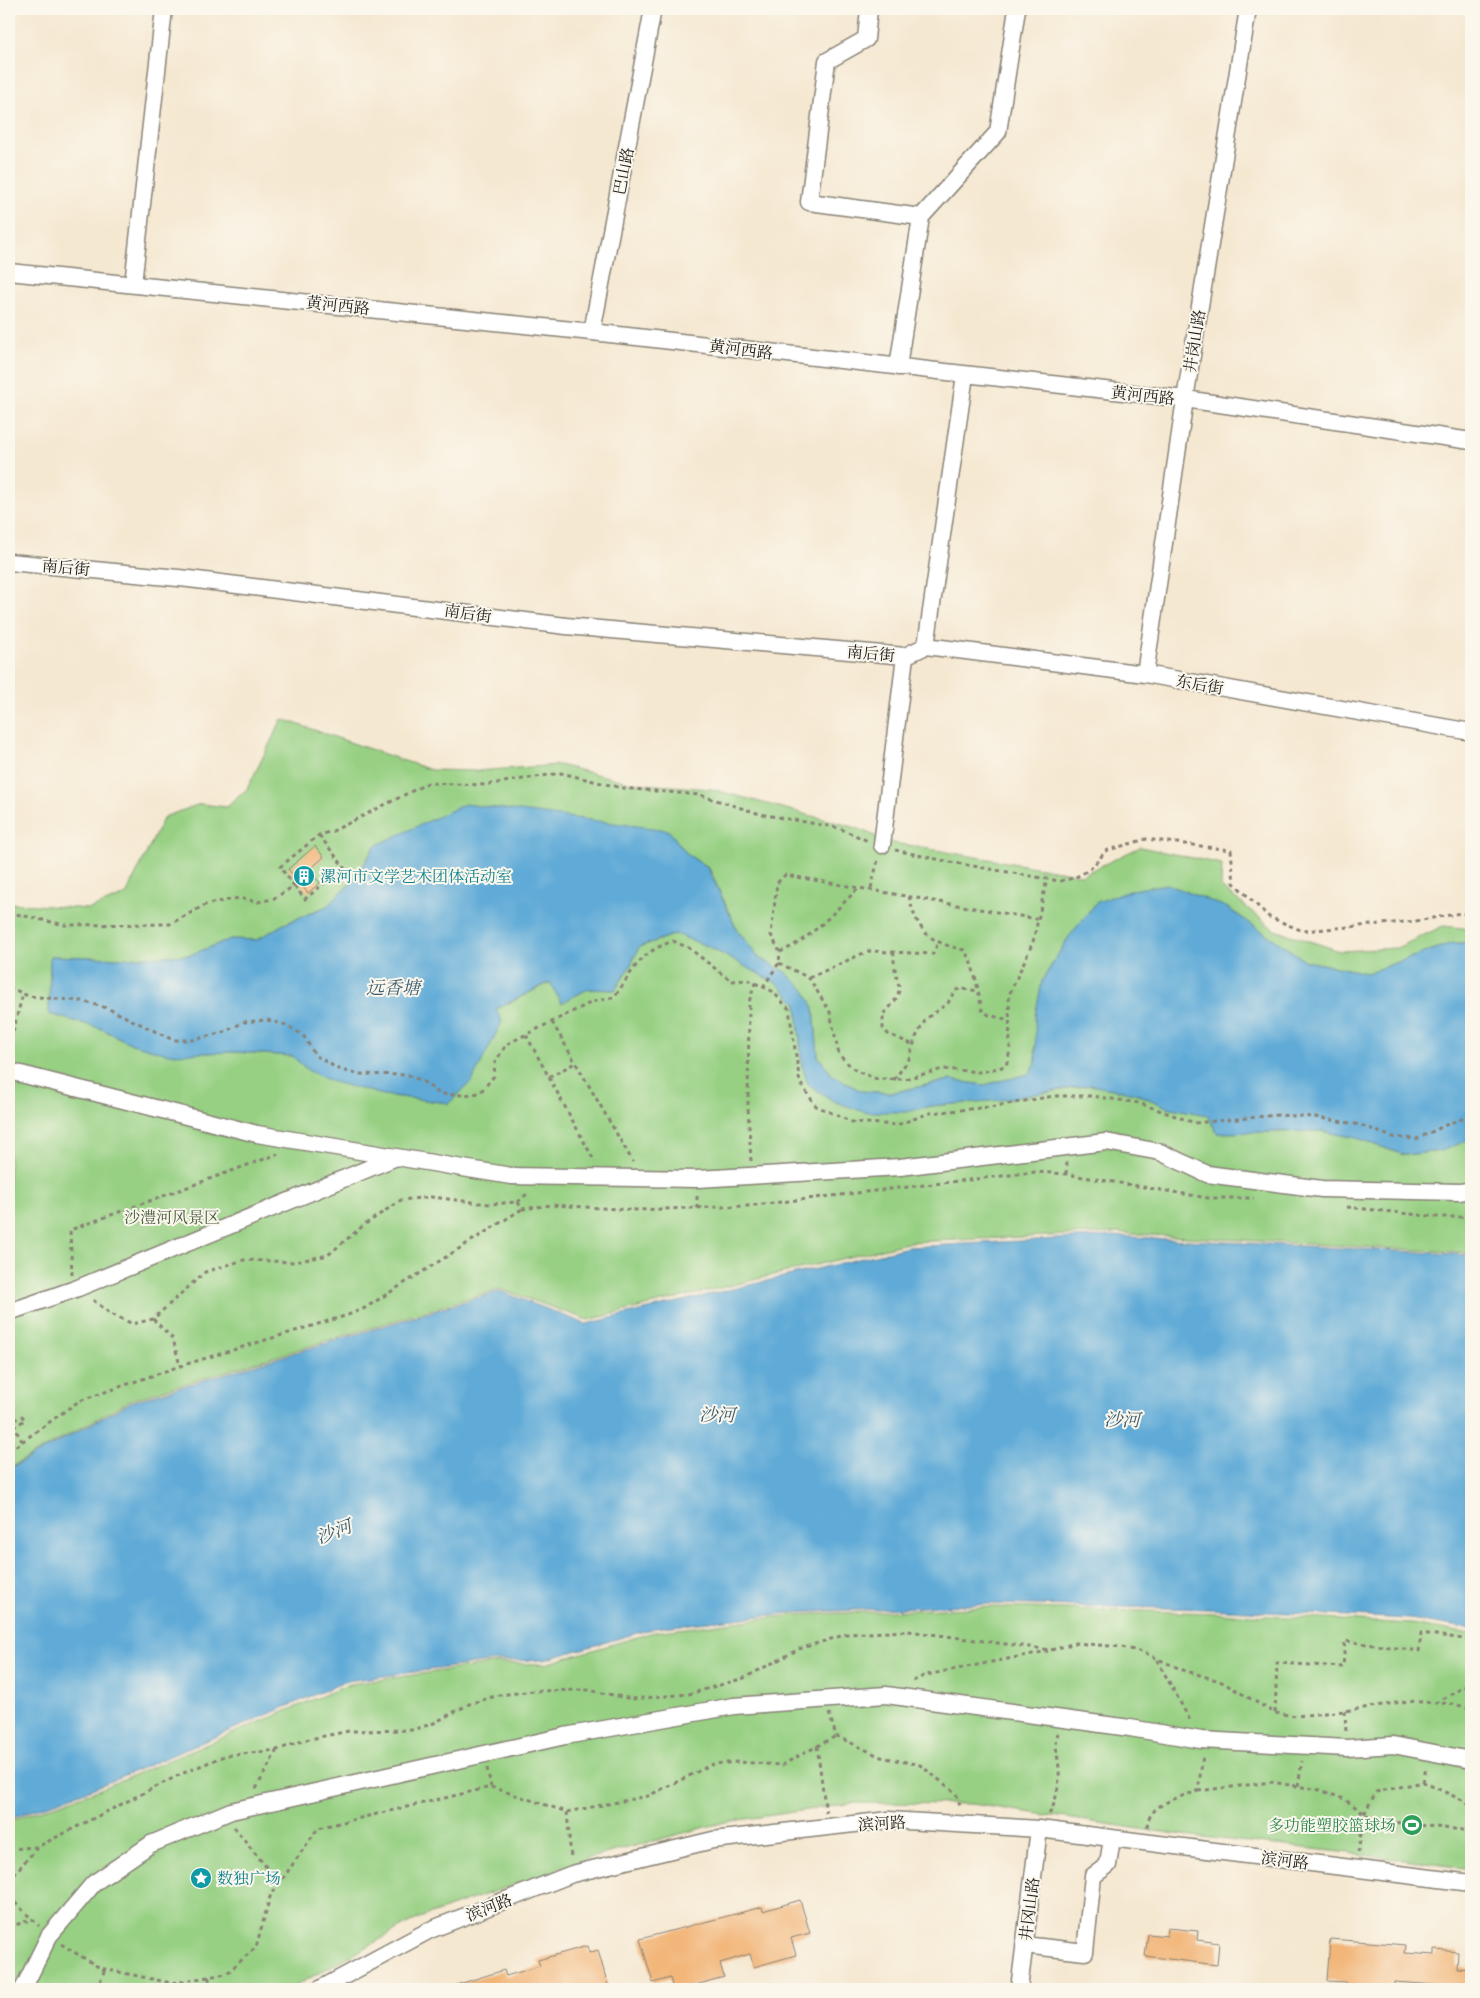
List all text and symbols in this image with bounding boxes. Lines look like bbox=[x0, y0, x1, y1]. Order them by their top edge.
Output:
street label: 巴山路 bbox=[610, 146, 638, 197]
street label: 黄河西路 bbox=[305, 293, 371, 319]
street label: 井岗山路 bbox=[1180, 308, 1210, 374]
street label: 黄河西路 bbox=[708, 336, 774, 364]
street label: 黄河西路 bbox=[1110, 383, 1176, 409]
street label: 南后街 bbox=[41, 556, 91, 580]
street label: 南后街 bbox=[443, 601, 493, 627]
street label: 南后街 bbox=[846, 642, 896, 666]
street label: 东后街 bbox=[1174, 671, 1225, 699]
building icon: 漯河市文学艺术团体活动室 bbox=[292, 864, 316, 888]
place label: 漯河市文学艺术团体活动室 bbox=[320, 867, 512, 887]
water label: 远香塘 bbox=[366, 977, 423, 1000]
park label: 沙澧河风景区 bbox=[124, 1208, 220, 1228]
water label: 沙河 bbox=[699, 1404, 738, 1427]
water label: 沙河 bbox=[1104, 1409, 1143, 1432]
water label: 沙河 bbox=[313, 1514, 358, 1550]
street label: 滨河路 bbox=[858, 1813, 907, 1835]
sports icon: 多功能塑胶篮球场 bbox=[1400, 1813, 1424, 1837]
place label: 多功能塑胶篮球场 bbox=[1268, 1816, 1396, 1836]
street label: 滨河路 bbox=[1260, 1848, 1310, 1874]
place icon: 数独广场 bbox=[189, 1866, 213, 1890]
place label: 数独广场 bbox=[217, 1869, 281, 1889]
street label: 井冈山路 bbox=[1016, 1876, 1044, 1942]
street label: 滨河路 bbox=[463, 1890, 515, 1926]

